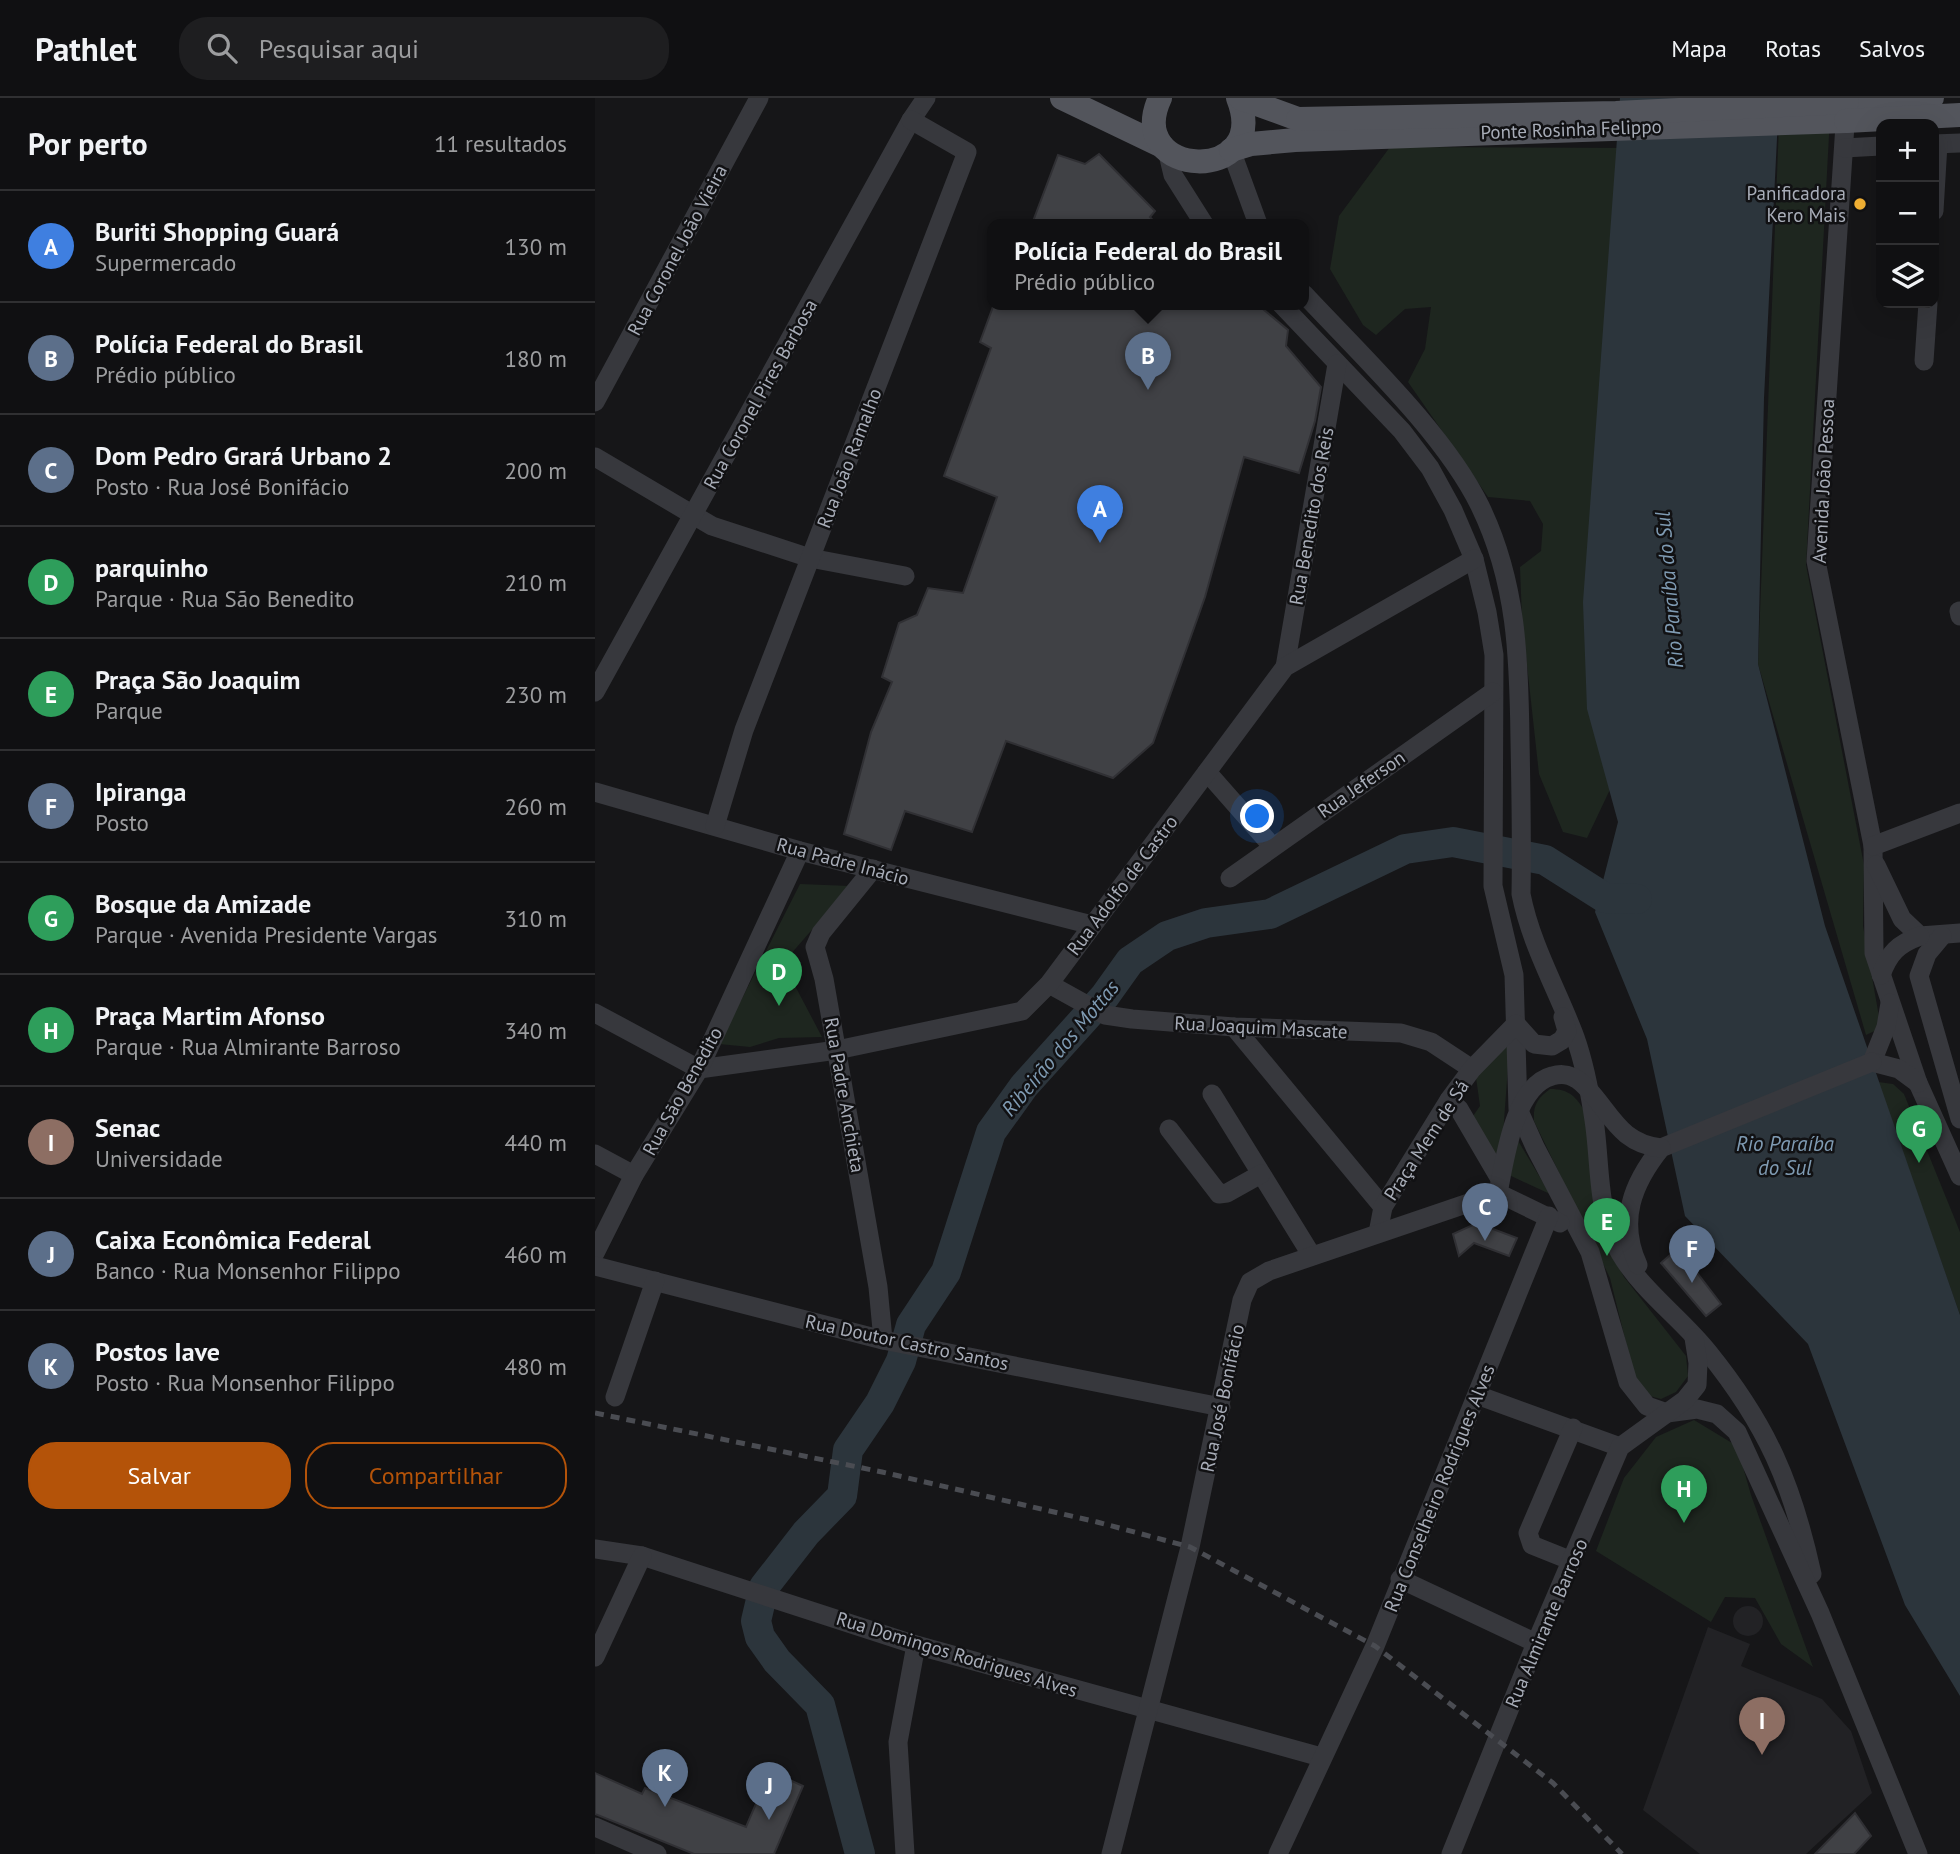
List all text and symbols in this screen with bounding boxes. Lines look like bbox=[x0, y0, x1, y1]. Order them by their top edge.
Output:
search box bbox=[179, 17, 669, 80]
text: Pathlet bbox=[35, 27, 137, 70]
icon: search bbox=[203, 29, 241, 67]
text: Pesquisar aqui bbox=[259, 32, 419, 65]
text: Mapa bbox=[1671, 33, 1727, 64]
text: Rotas bbox=[1765, 33, 1821, 64]
text: Salvos bbox=[1859, 33, 1925, 64]
street label: Ponte Rosinha Felippo bbox=[1480, 114, 1662, 144]
map controls bbox=[1876, 119, 1939, 308]
button: + bbox=[1876, 119, 1939, 182]
text: Por perto bbox=[28, 124, 148, 163]
text: 11 resultados bbox=[434, 129, 567, 158]
street label: Rua Coronel João Vieira bbox=[622, 161, 732, 339]
place label: Panificadora Kero Mais bbox=[1747, 181, 1846, 227]
button: − bbox=[1876, 182, 1939, 245]
marker: Panificadora Kero Mais bbox=[1852, 196, 1868, 212]
text: Buriti Shopping Guará bbox=[95, 215, 339, 248]
popup bbox=[987, 219, 1309, 310]
text: A bbox=[44, 232, 58, 261]
text: 130 m bbox=[505, 232, 567, 261]
text: Polícia Federal do Brasil bbox=[1014, 234, 1282, 267]
button: layers bbox=[1876, 245, 1939, 308]
text: Supermercado bbox=[95, 248, 236, 277]
text: Prédio público bbox=[1014, 267, 1155, 296]
street label: Rua Coronel Pires Barbosa bbox=[698, 295, 822, 493]
text: Polícia Federal do Brasil bbox=[95, 327, 363, 360]
pin: B bbox=[1125, 332, 1171, 390]
text: B bbox=[44, 344, 58, 373]
text: 180 m bbox=[505, 344, 567, 373]
text: Prédio público bbox=[95, 360, 236, 389]
street label: Rua João Ramalho bbox=[811, 385, 887, 531]
street label: Avenida João Pessoa bbox=[1807, 398, 1839, 564]
street label: Rua Benedito dos Reis bbox=[1284, 425, 1338, 607]
text: Dom Pedro Grará Urbano 2 bbox=[95, 439, 392, 472]
text: C bbox=[45, 456, 57, 485]
text: 200 m bbox=[505, 456, 567, 485]
text: Posto · Rua José Bonifácio bbox=[95, 472, 349, 501]
pin: A bbox=[1077, 485, 1123, 543]
water label: Rio Paraíba do Sul bbox=[1649, 510, 1689, 670]
text: parquinho bbox=[95, 551, 208, 584]
text: D bbox=[44, 568, 58, 597]
text: 210 m bbox=[505, 568, 567, 597]
text: Parque · Rua São Benedito bbox=[95, 584, 354, 613]
text: Praça São Joaquim bbox=[95, 663, 300, 696]
text: E bbox=[45, 680, 57, 709]
text: 230 m bbox=[505, 680, 567, 709]
text: Parque bbox=[95, 696, 163, 725]
street label: Rua Jeferson bbox=[1313, 745, 1409, 823]
text: Ipiranga bbox=[95, 775, 186, 808]
text: F bbox=[45, 792, 57, 821]
text: 260 m bbox=[505, 792, 567, 821]
your location bbox=[1240, 799, 1274, 833]
text: Posto bbox=[95, 808, 149, 837]
street label: Rua Adolfo de Castro bbox=[1061, 810, 1183, 960]
street label: Rua Padre Inácio bbox=[774, 832, 912, 890]
text: Bosque da Amizade bbox=[95, 887, 311, 920]
text: G bbox=[44, 904, 58, 933]
text: 310 m bbox=[505, 904, 567, 933]
text: Parque · Avenida Presidente Vargas bbox=[95, 920, 438, 949]
pin: D bbox=[756, 948, 802, 1006]
water label: Ribeirão dos Mottas bbox=[995, 974, 1125, 1122]
text: Praça Martim Afonso bbox=[95, 999, 325, 1032]
street label: Rua Joaquim Mascate bbox=[1174, 1010, 1348, 1044]
text: H bbox=[44, 1016, 58, 1045]
text: 340 m bbox=[505, 1016, 567, 1045]
street label: Rua Padre Anchieta bbox=[820, 1016, 870, 1174]
street label: Rua São Benedito bbox=[637, 1023, 727, 1159]
text: Parque · Rua Almirante Barroso bbox=[95, 1032, 401, 1061]
street label: Praça Mem de Sá bbox=[1378, 1075, 1474, 1205]
pin: G bbox=[1896, 1105, 1942, 1163]
text: Senac bbox=[95, 1111, 160, 1144]
text: I bbox=[48, 1128, 54, 1157]
text: 440 m bbox=[505, 1128, 567, 1157]
water label: Rio Paraíba do Sul bbox=[1736, 1130, 1835, 1181]
text: Universidade bbox=[95, 1144, 223, 1173]
pin: C bbox=[1462, 1183, 1508, 1241]
pin: E bbox=[1584, 1198, 1630, 1256]
text: Caixa Econômica Federal bbox=[95, 1223, 371, 1256]
pin: F bbox=[1669, 1225, 1715, 1283]
text: J bbox=[47, 1240, 55, 1269]
text: 460 m bbox=[505, 1240, 567, 1269]
text: Banco · Rua Monsenhor Filippo bbox=[95, 1256, 401, 1285]
street label: Rua Doutor Castro Santos bbox=[803, 1309, 1011, 1375]
street label: Rua José Bonifácio bbox=[1195, 1322, 1249, 1474]
text: Postos Iave bbox=[95, 1335, 220, 1368]
text: K bbox=[44, 1352, 58, 1381]
text: 480 m bbox=[505, 1352, 567, 1381]
street label: Rua Conselheiro Rodrigues Alves bbox=[1378, 1361, 1500, 1615]
text: Posto · Rua Monsenhor Filippo bbox=[95, 1368, 395, 1397]
button: Salvar bbox=[28, 1442, 291, 1509]
button: Compartilhar bbox=[305, 1442, 567, 1509]
pin: H bbox=[1661, 1465, 1707, 1523]
street label: Rua Almirante Barroso bbox=[1499, 1535, 1593, 1711]
street label: Rua Domingos Rodrigues Alves bbox=[833, 1606, 1081, 1702]
pin: I bbox=[1739, 1697, 1785, 1755]
pin: K bbox=[642, 1749, 688, 1807]
pin: J bbox=[746, 1762, 792, 1820]

